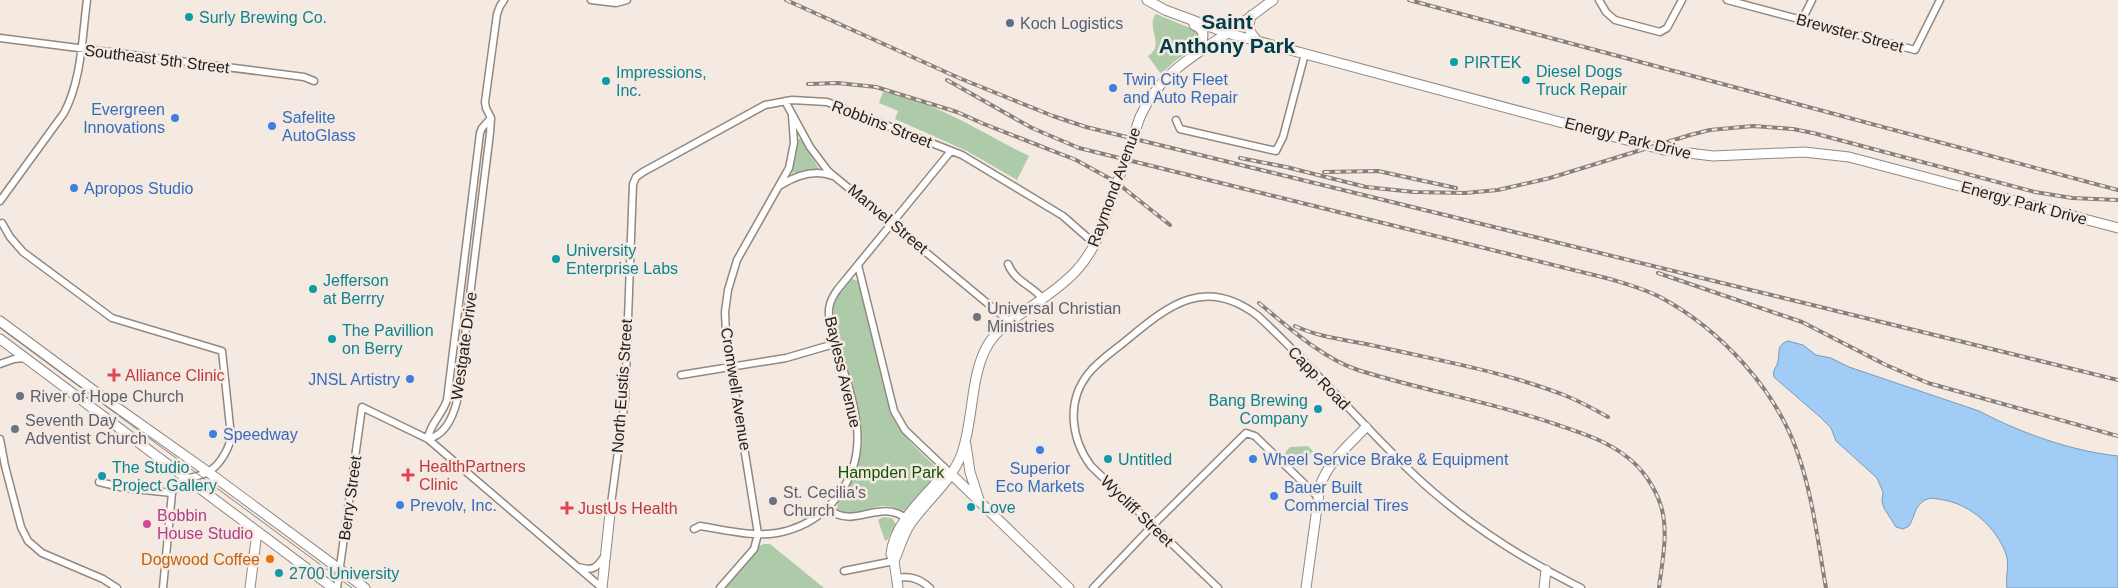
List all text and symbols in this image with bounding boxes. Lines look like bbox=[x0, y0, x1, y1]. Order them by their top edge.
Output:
place label: Surly Brewing Co. bbox=[199, 9, 327, 26]
district label: Saint Anthony Park bbox=[1159, 10, 1296, 57]
marker: Surly Brewing Co. bbox=[183, 11, 195, 23]
street label: Brewster Street bbox=[1795, 11, 1906, 56]
place label: Koch Logistics bbox=[1020, 15, 1123, 32]
marker: Koch Logistics bbox=[1004, 17, 1016, 29]
street label: Southeast 5th Street bbox=[84, 42, 231, 76]
place label: PIRTEK bbox=[1464, 54, 1522, 71]
marker: PIRTEK bbox=[1448, 56, 1460, 68]
place label: Diesel Dogs Truck Repair bbox=[1536, 63, 1628, 98]
place label: Impressions, Inc. bbox=[616, 64, 707, 99]
place label: Twin City Fleet and Auto Repair bbox=[1123, 71, 1238, 106]
marker: Diesel Dogs Truck Repair bbox=[1520, 74, 1532, 86]
marker: Impressions, Inc. bbox=[600, 75, 612, 87]
marker: Twin City Fleet and Auto Repair bbox=[1107, 82, 1119, 94]
street label: Robbins Street bbox=[830, 97, 935, 151]
place label: Evergreen Innovations bbox=[83, 101, 165, 136]
place label: Safelite AutoGlass bbox=[282, 109, 356, 144]
marker: Evergreen Innovations bbox=[169, 112, 181, 124]
street label: Energy Park Drive bbox=[1563, 114, 1693, 162]
marker: Safelite AutoGlass bbox=[266, 120, 278, 132]
street label: Raymond Avenue bbox=[1084, 125, 1144, 249]
street label: Energy Park Drive bbox=[1959, 178, 2089, 228]
place label: Apropos Studio bbox=[84, 180, 194, 197]
street label: Manvel Street bbox=[845, 181, 932, 258]
marker: Apropos Studio bbox=[68, 182, 80, 194]
place label: University Enterprise Labs bbox=[566, 242, 678, 277]
marker: University Enterprise Labs bbox=[550, 253, 562, 265]
place label: Jefferson at Berrry bbox=[323, 272, 389, 307]
marker: Jefferson at Berrry bbox=[307, 283, 319, 295]
street label: Westgate Drive bbox=[448, 291, 480, 401]
place label: Universal Christian Ministries bbox=[987, 300, 1121, 335]
marker: Universal Christian Ministries bbox=[971, 311, 983, 323]
street label: Bayless Avenue bbox=[822, 315, 864, 429]
street label: North Eustis Street bbox=[609, 318, 635, 454]
place label: The Pavillion on Berry bbox=[342, 322, 434, 357]
street label: Cromwell Avenue bbox=[718, 326, 754, 452]
marker: The Pavillion on Berry bbox=[326, 333, 338, 345]
street label: Capp Road bbox=[1285, 343, 1353, 413]
place label: Alliance Clinic bbox=[125, 367, 225, 384]
marker: Alliance Clinic bbox=[107, 368, 121, 382]
place label: JNSL Artistry bbox=[308, 371, 400, 388]
marker: JNSL Artistry bbox=[404, 373, 416, 385]
place label: River of Hope Church bbox=[30, 388, 184, 405]
marker: River of Hope Church bbox=[14, 390, 26, 402]
place label: Bang Brewing Company bbox=[1208, 392, 1308, 427]
marker: Bang Brewing Company bbox=[1312, 403, 1324, 415]
place label: Seventh Day Adventist Church bbox=[25, 412, 147, 447]
marker: Seventh Day Adventist Church bbox=[9, 423, 21, 435]
place label: Speedway bbox=[223, 426, 298, 443]
marker: Speedway bbox=[207, 428, 219, 440]
marker: Superior Eco Markets bbox=[1034, 444, 1046, 456]
place label: Untitled bbox=[1118, 451, 1172, 468]
place label: Wheel Service Brake & Equipment bbox=[1263, 451, 1509, 468]
marker: Untitled bbox=[1102, 453, 1114, 465]
marker: Wheel Service Brake & Equipment bbox=[1247, 453, 1259, 465]
street label: Berry Street bbox=[336, 454, 364, 541]
place label: HealthPartners Clinic bbox=[419, 458, 526, 493]
place label: The Studio Project Gallery bbox=[112, 459, 217, 494]
place label: Superior Eco Markets bbox=[996, 460, 1084, 495]
park label: Hampden Park bbox=[838, 464, 945, 481]
marker: HealthPartners Clinic bbox=[401, 468, 415, 482]
marker: The Studio Project Gallery bbox=[96, 470, 108, 482]
street label: Wycliff Street bbox=[1097, 472, 1177, 550]
place label: Bauer Built Commercial Tires bbox=[1284, 479, 1408, 514]
place label: St. Cecilia's Church bbox=[783, 484, 866, 519]
marker: Bauer Built Commercial Tires bbox=[1268, 490, 1280, 502]
marker: St. Cecilia's Church bbox=[767, 495, 779, 507]
place label: Prevolv, Inc. bbox=[410, 497, 497, 514]
marker: Prevolv, Inc. bbox=[394, 499, 406, 511]
place label: Love bbox=[981, 499, 1016, 516]
place label: JustUs Health bbox=[578, 500, 678, 517]
marker: JustUs Health bbox=[560, 501, 574, 515]
marker: Love bbox=[965, 501, 977, 513]
place label: Bobbin House Studio bbox=[157, 507, 253, 542]
marker: Bobbin House Studio bbox=[141, 518, 153, 530]
place label: Dogwood Coffee bbox=[141, 551, 260, 568]
marker: Dogwood Coffee bbox=[264, 553, 276, 565]
place label: 2700 University bbox=[289, 565, 399, 582]
marker: 2700 University bbox=[273, 567, 285, 579]

